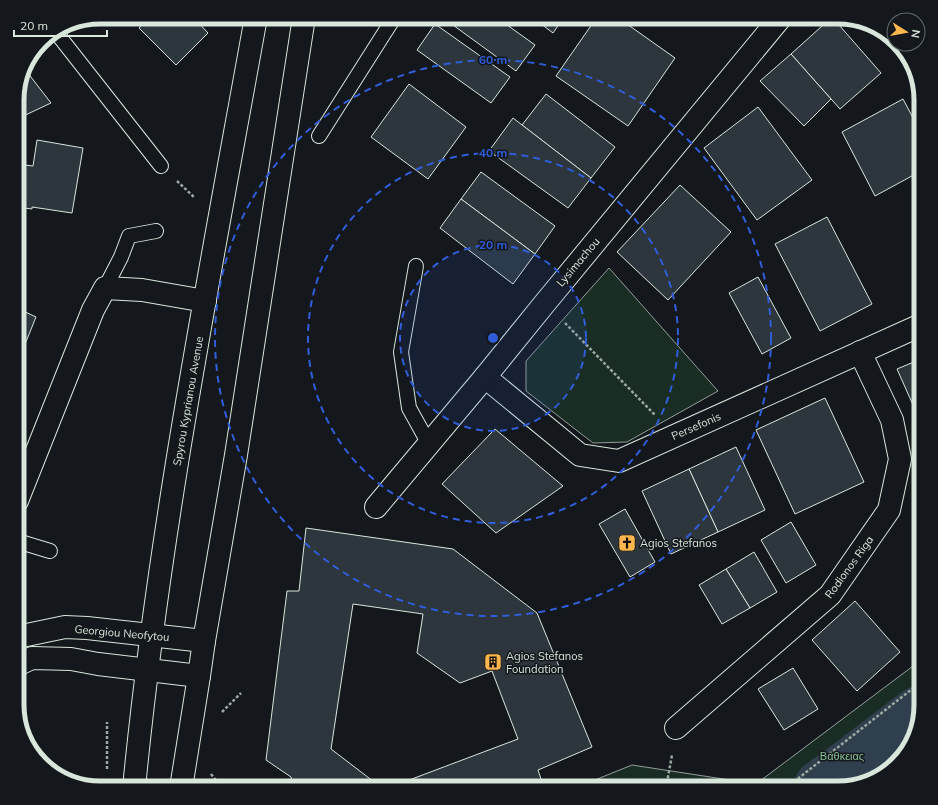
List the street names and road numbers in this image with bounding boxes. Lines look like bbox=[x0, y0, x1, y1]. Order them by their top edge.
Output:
street label: Lysimachou bbox=[553, 234, 603, 290]
street label: Spyrou Kyprianou Avenue bbox=[170, 335, 206, 467]
street label: Persefonis bbox=[669, 409, 723, 443]
street label: Rodionos Riga bbox=[822, 533, 876, 601]
street label: Georgiou Neofytou bbox=[74, 622, 170, 644]

